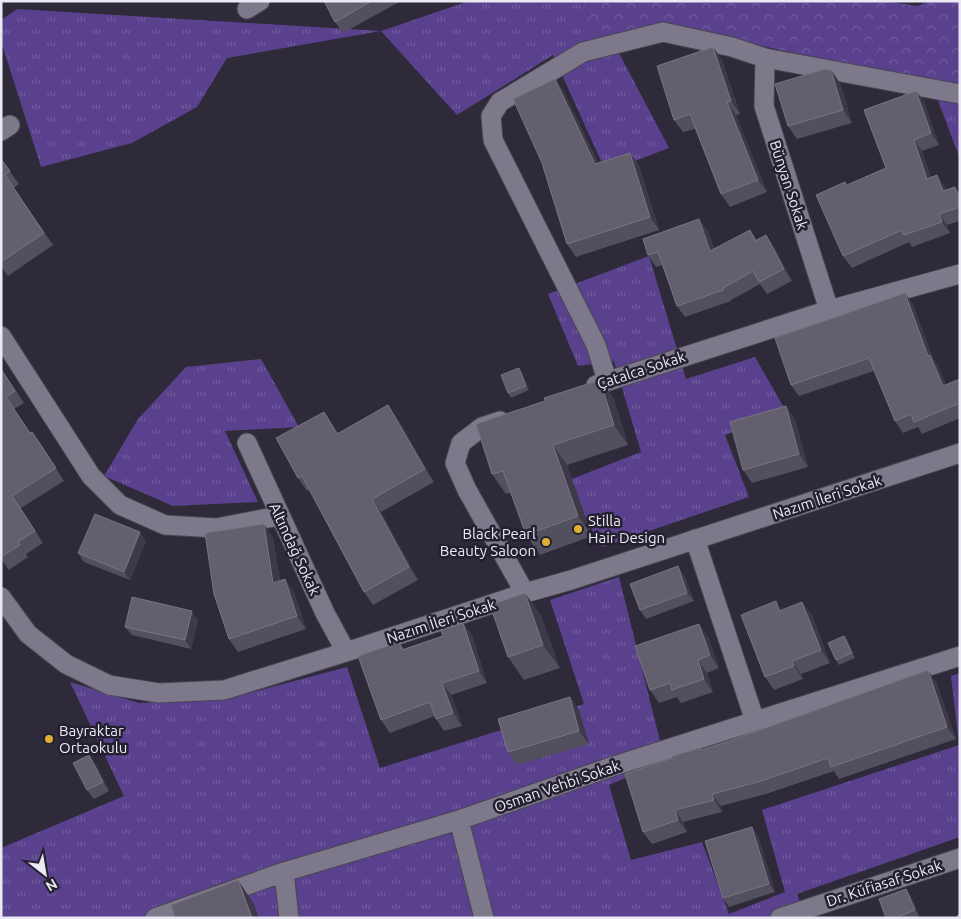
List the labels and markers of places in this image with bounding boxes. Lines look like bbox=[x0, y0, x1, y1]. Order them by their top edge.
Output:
place label: Stilla Hair Design bbox=[588, 512, 665, 546]
marker: Stilla Hair Design bbox=[572, 523, 584, 535]
place label: Black Pearl Beauty Saloon bbox=[440, 525, 536, 559]
marker: Black Pearl Beauty Saloon bbox=[540, 536, 552, 548]
place label: Bayraktar Ortaokulu bbox=[59, 722, 127, 756]
marker: Bayraktar Ortaokulu bbox=[43, 733, 55, 745]

